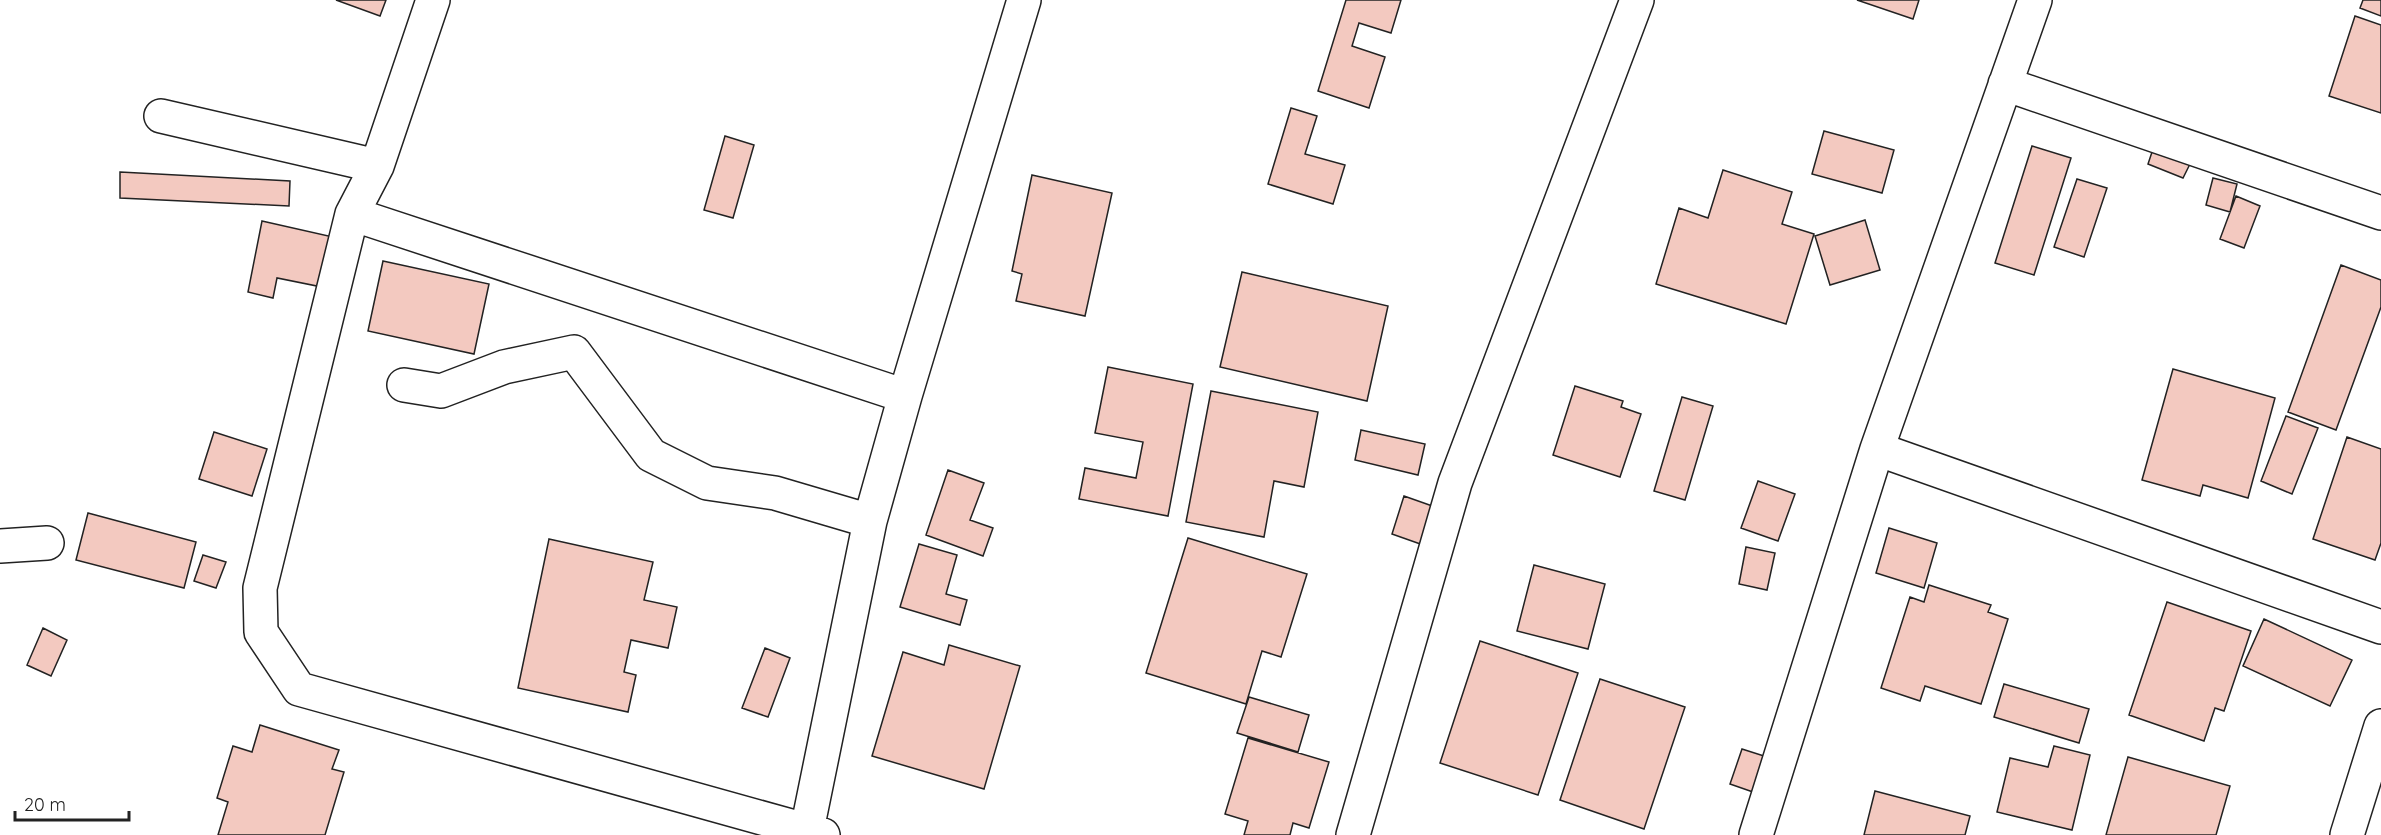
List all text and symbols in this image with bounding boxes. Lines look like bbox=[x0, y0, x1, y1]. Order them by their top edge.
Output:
scale bar bbox=[15, 784, 129, 822]
text: 20 m bbox=[24, 793, 66, 816]

